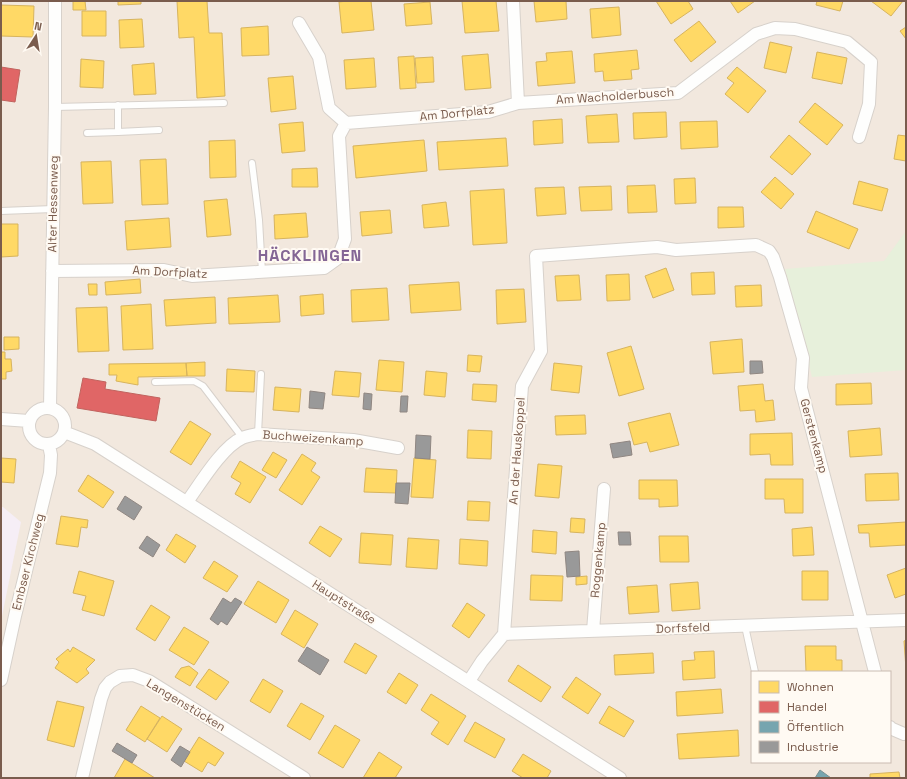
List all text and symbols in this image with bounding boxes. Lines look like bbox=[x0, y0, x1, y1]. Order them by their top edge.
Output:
north arrow bbox=[16, 16, 56, 56]
text: N bbox=[33, 19, 43, 34]
street label: Am Wacholderbusch bbox=[555, 84, 675, 108]
street label: Am Dorfplatz bbox=[419, 101, 495, 125]
street label: Alter Hessenweg bbox=[44, 155, 62, 253]
district label: HÄCKLINGEN bbox=[258, 245, 362, 266]
street label: Am Dorfplatz bbox=[132, 262, 208, 282]
street label: An der Hauskoppel bbox=[505, 397, 529, 505]
street label: Gerstenkamp bbox=[796, 397, 832, 475]
street label: Buchweizenkamp bbox=[262, 426, 364, 450]
street label: Embser Kirchweg bbox=[8, 512, 48, 612]
street label: Roggenkamp bbox=[587, 521, 609, 599]
street label: Hauptstraße bbox=[309, 576, 379, 628]
street label: Dorfsfeld bbox=[656, 619, 710, 637]
legend bbox=[751, 671, 891, 763]
street label: Langenstücken bbox=[143, 675, 229, 735]
text: Wohnen bbox=[787, 679, 834, 695]
text: Handel bbox=[787, 699, 827, 715]
text: Öffentlich bbox=[787, 719, 844, 735]
text: Industrie bbox=[787, 739, 839, 755]

